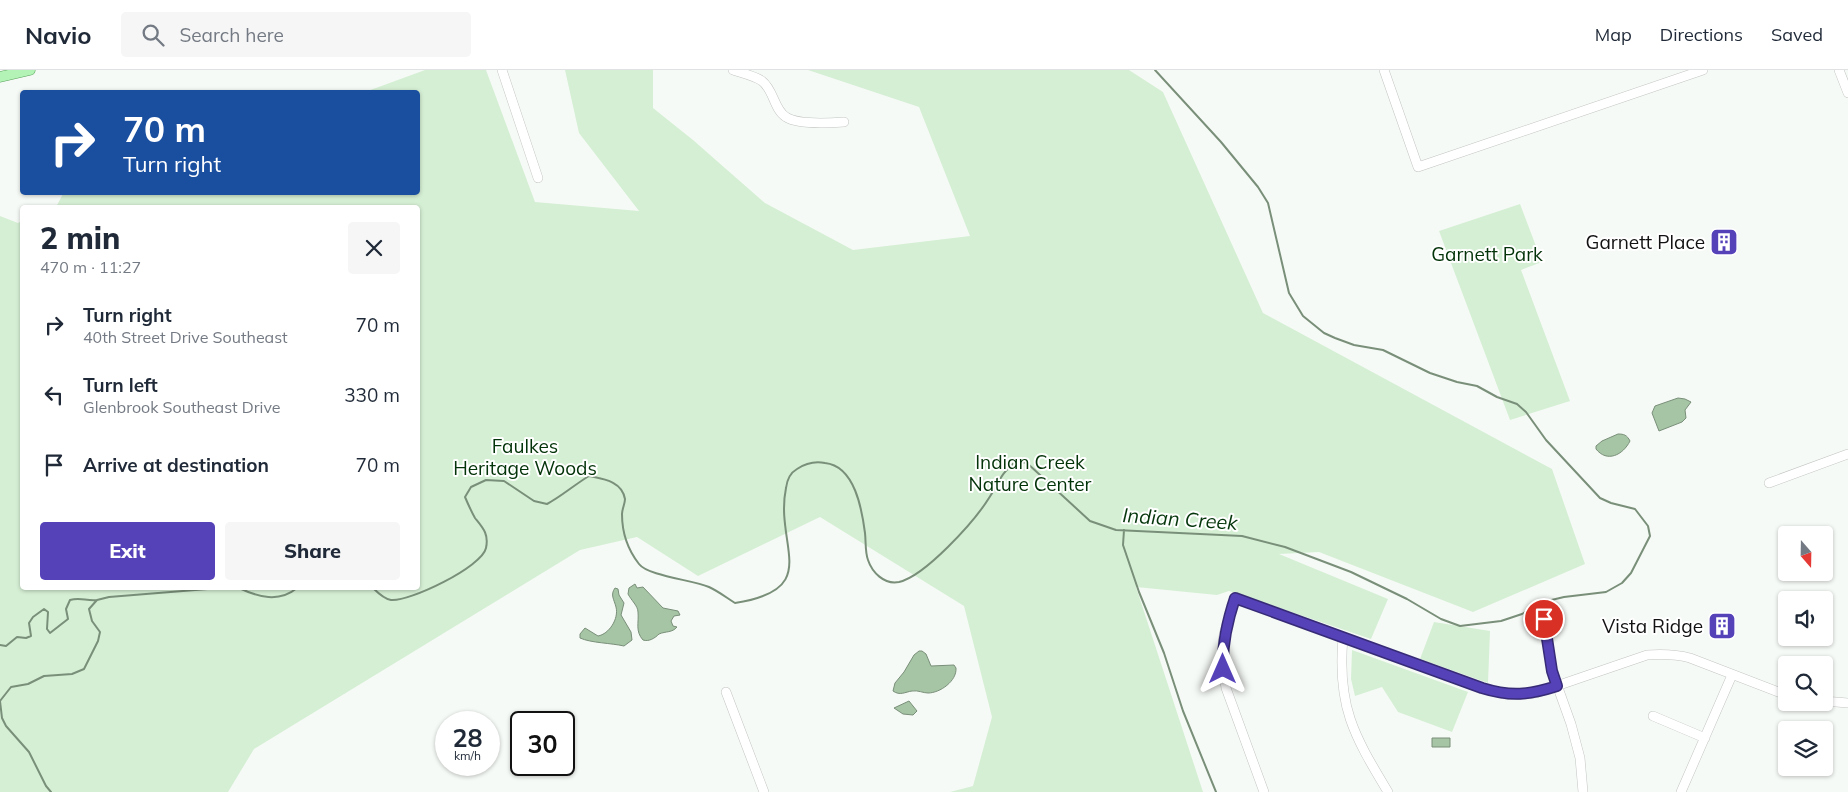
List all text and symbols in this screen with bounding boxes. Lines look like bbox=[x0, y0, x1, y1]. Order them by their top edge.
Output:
search box bbox=[121, 12, 471, 57]
text: Navio bbox=[25, 20, 91, 50]
icon: search bbox=[139, 21, 167, 49]
text: Search here bbox=[179, 23, 284, 47]
text: Map bbox=[1595, 23, 1632, 46]
text: Directions bbox=[1660, 23, 1743, 46]
text: Saved bbox=[1771, 23, 1823, 46]
text: 70 m bbox=[123, 107, 206, 151]
icon: right bbox=[40, 110, 105, 175]
text: Turn right bbox=[123, 150, 221, 178]
text: 2 min bbox=[40, 219, 120, 257]
button: close bbox=[348, 222, 400, 274]
building icon: Garnett Place bbox=[1709, 227, 1739, 257]
place label: Garnett Place bbox=[1586, 230, 1705, 254]
park label: Garnett Park bbox=[1431, 242, 1543, 266]
text: 470 m · 11:27 bbox=[40, 257, 141, 277]
text: Turn right bbox=[83, 303, 172, 327]
icon: right bbox=[40, 311, 68, 339]
text: 70 m bbox=[356, 313, 400, 337]
text: 40th Street Drive Southeast bbox=[83, 327, 288, 347]
text: Turn left bbox=[83, 373, 158, 397]
icon: left bbox=[40, 381, 68, 409]
text: 330 m bbox=[344, 383, 400, 407]
text: Glenbrook Southeast Drive bbox=[83, 397, 280, 417]
park label: Faulkes Heritage Woods bbox=[453, 434, 597, 480]
park label: Indian Creek Nature Center bbox=[969, 450, 1092, 496]
icon: arrive bbox=[40, 451, 68, 479]
text: Arrive at destination bbox=[83, 453, 269, 477]
text: 70 m bbox=[356, 453, 400, 477]
water label: Indian Creek bbox=[1122, 502, 1239, 535]
button: Exit bbox=[40, 522, 215, 580]
button: Share bbox=[225, 522, 400, 580]
north arrow bbox=[1778, 526, 1832, 581]
map controls bbox=[1778, 526, 1833, 776]
button: sound bbox=[1778, 591, 1833, 646]
pin bbox=[1523, 598, 1565, 640]
icon: arrive bbox=[1530, 605, 1558, 633]
building icon: Vista Ridge bbox=[1707, 611, 1737, 641]
place label: Vista Ridge bbox=[1602, 614, 1703, 638]
position arrow bbox=[1196, 642, 1248, 694]
button: search bbox=[1778, 656, 1833, 711]
speed limit sign: 30 bbox=[510, 711, 575, 776]
button: layers bbox=[1778, 721, 1833, 776]
text: 28 bbox=[452, 722, 483, 753]
text: km/h bbox=[454, 748, 481, 763]

